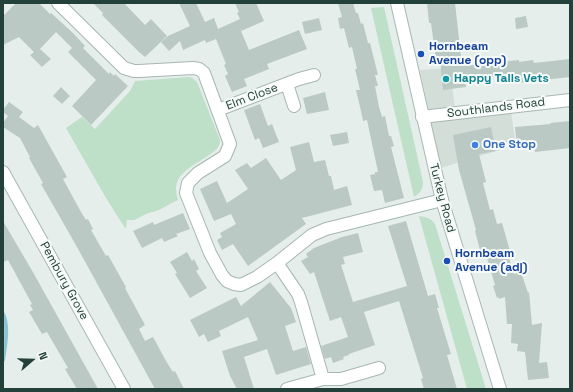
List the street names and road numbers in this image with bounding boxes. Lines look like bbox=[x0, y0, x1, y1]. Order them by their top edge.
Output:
street label: Elm Close bbox=[224, 80, 280, 114]
street label: Southlands Road bbox=[446, 95, 546, 121]
street label: Turkey Road bbox=[426, 162, 458, 234]
street label: Pembury Grove bbox=[37, 239, 91, 323]

